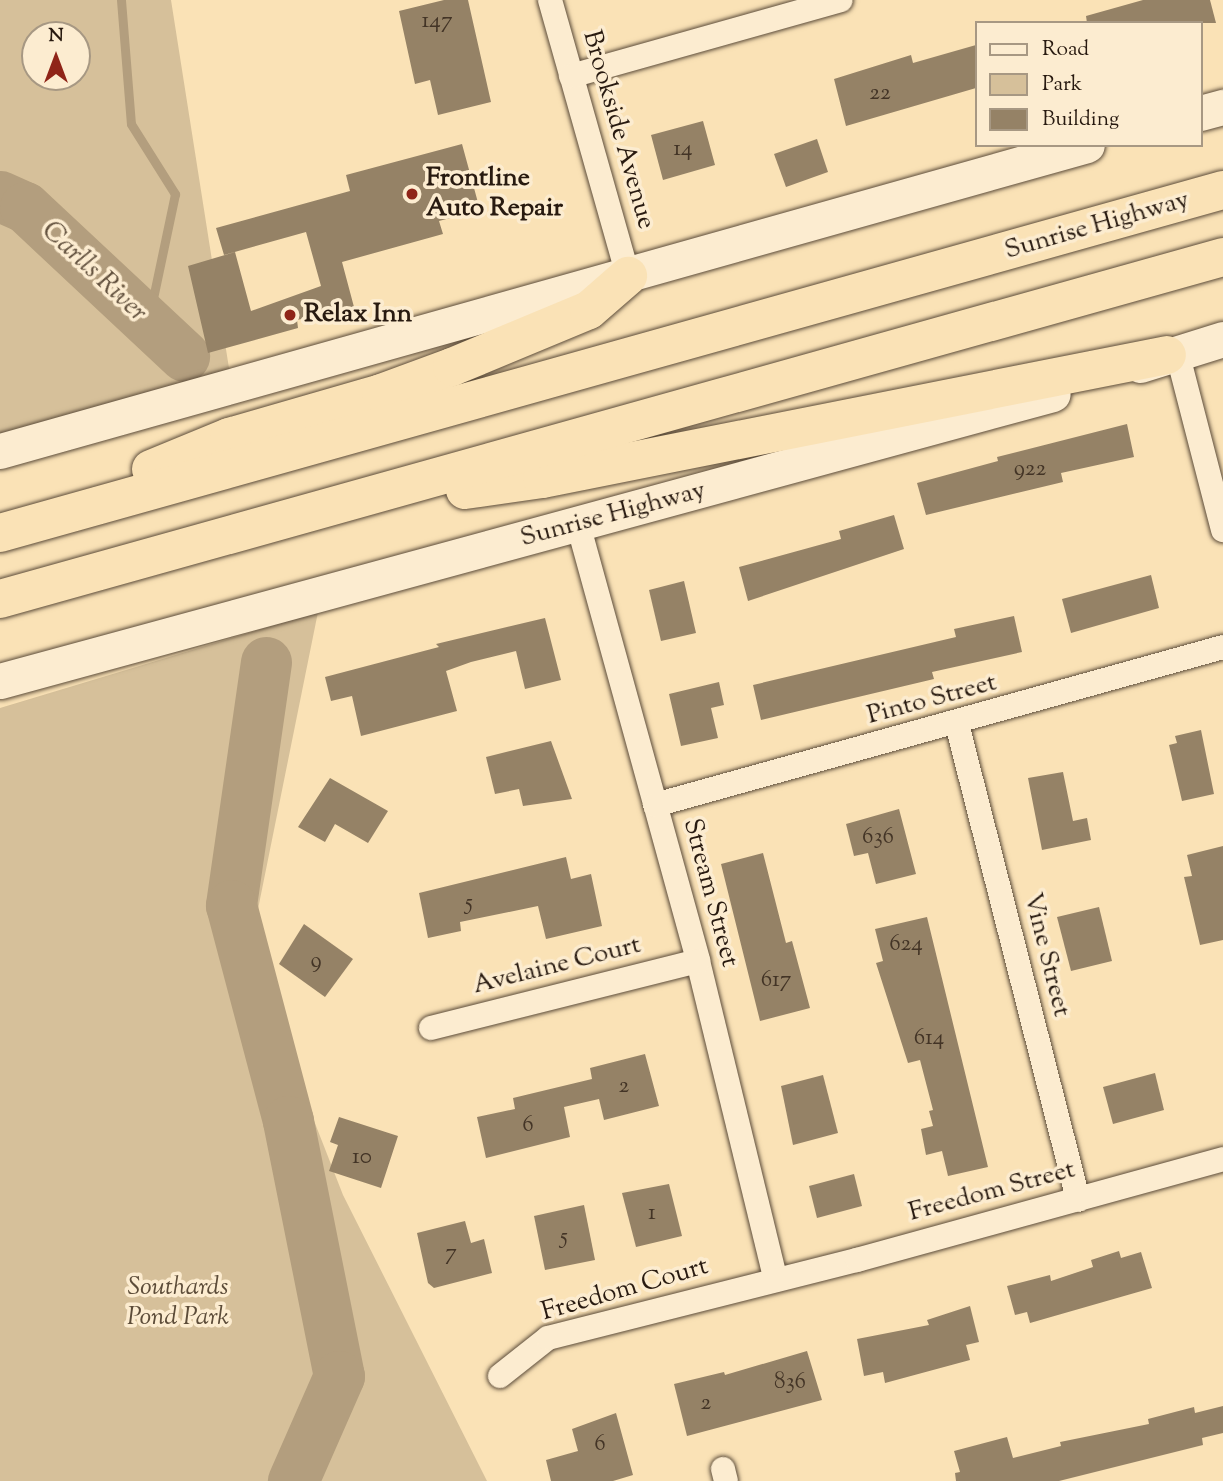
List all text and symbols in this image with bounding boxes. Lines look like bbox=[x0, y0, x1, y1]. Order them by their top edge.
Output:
house number: 147 bbox=[422, 8, 452, 36]
north arrow bbox=[21, 21, 91, 91]
legend bbox=[974, 21, 1202, 147]
text: N bbox=[48, 23, 64, 50]
street label: Brookside Avenue bbox=[575, 27, 661, 233]
text: Road bbox=[1042, 35, 1089, 65]
text: Park bbox=[1042, 70, 1082, 100]
house number: 22 bbox=[869, 80, 891, 108]
text: Building bbox=[1042, 105, 1119, 135]
house number: 14 bbox=[673, 136, 693, 164]
place label: Frontline Auto Repair bbox=[426, 163, 563, 224]
street label: Sunrise Highway bbox=[1001, 185, 1193, 267]
marker: Frontline Auto Repair bbox=[404, 186, 420, 202]
water label: Carlls River bbox=[34, 214, 154, 330]
place label: Relax Inn bbox=[304, 299, 412, 331]
marker: Relax Inn bbox=[282, 307, 298, 323]
house number: 922 bbox=[1014, 456, 1046, 484]
street label: Sunrise Highway bbox=[517, 475, 709, 555]
street label: Pinto Street bbox=[864, 668, 1000, 732]
street label: Stream Street bbox=[675, 815, 745, 971]
house number: 636 bbox=[862, 824, 894, 852]
house number: 5 bbox=[465, 890, 473, 918]
street label: Vine Street bbox=[1016, 890, 1076, 1020]
street label: Avelaine Court bbox=[470, 930, 644, 1002]
house number: 624 bbox=[889, 931, 923, 959]
house number: 9 bbox=[310, 948, 322, 976]
house number: 617 bbox=[761, 967, 791, 995]
house number: 614 bbox=[914, 1025, 944, 1053]
house number: 2 bbox=[619, 1073, 629, 1101]
house number: 6 bbox=[522, 1112, 534, 1140]
house number: 10 bbox=[352, 1144, 372, 1172]
street label: Freedom Street bbox=[905, 1155, 1079, 1229]
house number: 1 bbox=[648, 1200, 656, 1228]
house number: 5 bbox=[560, 1224, 568, 1252]
house number: 7 bbox=[445, 1240, 457, 1268]
street label: Freedom Court bbox=[538, 1251, 712, 1329]
park label: Southards Pond Park bbox=[127, 1272, 229, 1334]
house number: 836 bbox=[774, 1369, 806, 1397]
house number: 2 bbox=[701, 1390, 711, 1418]
house number: 6 bbox=[594, 1431, 606, 1459]

